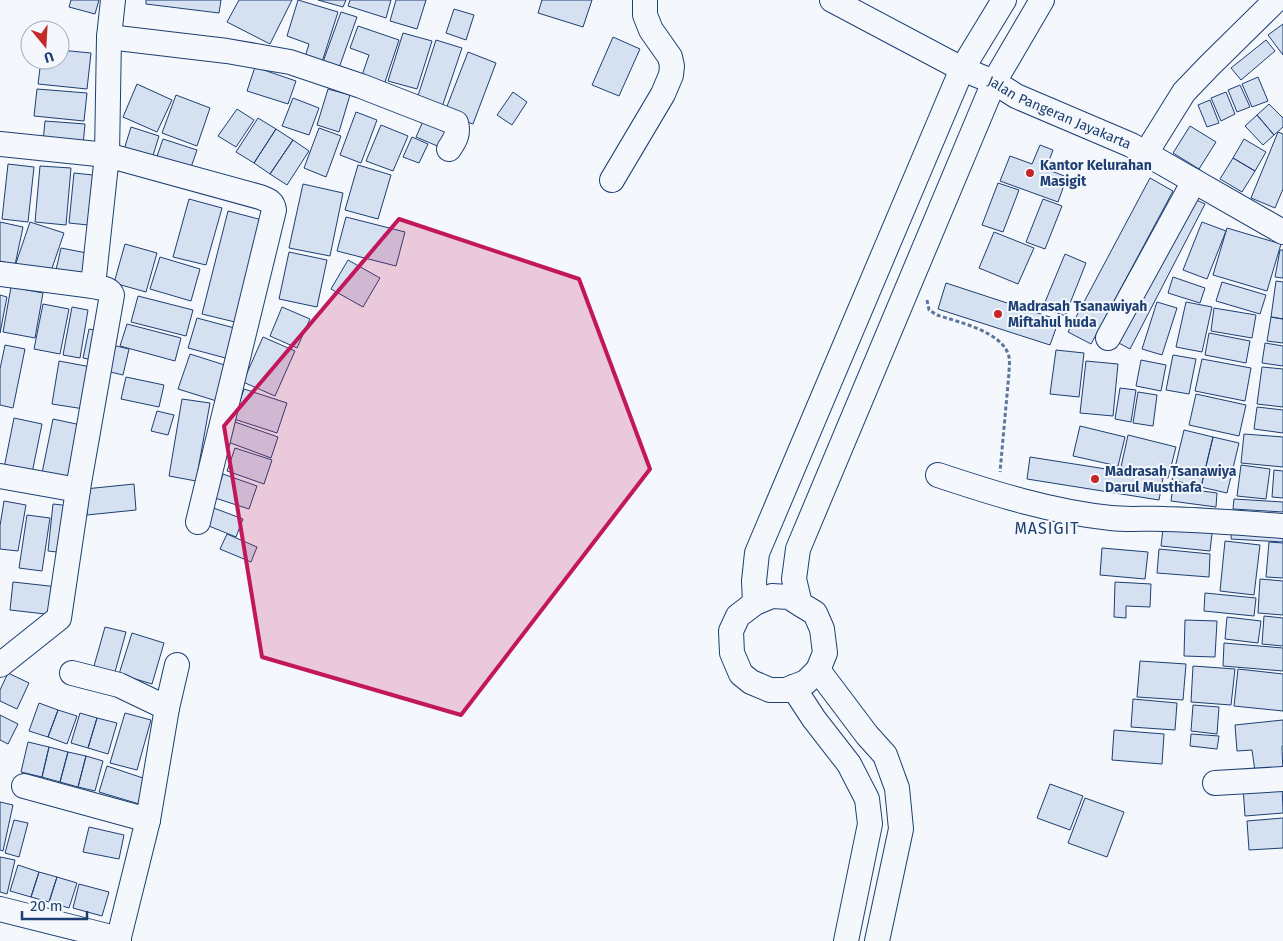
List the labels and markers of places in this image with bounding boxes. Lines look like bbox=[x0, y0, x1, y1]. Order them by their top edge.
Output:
place label: Kantor Kelurahan Masigit bbox=[1040, 157, 1152, 190]
marker: Kantor Kelurahan Masigit bbox=[1024, 167, 1036, 179]
place label: Madrasah Tsanawiyah Miftahul huda bbox=[1008, 298, 1147, 331]
marker: Madrasah Tsanawiyah Miftahul huda bbox=[992, 308, 1004, 320]
place label: Madrasah Tsanawiya Darul Musthafa bbox=[1105, 463, 1237, 496]
marker: Madrasah Tsanawiya Darul Musthafa bbox=[1089, 473, 1101, 485]

